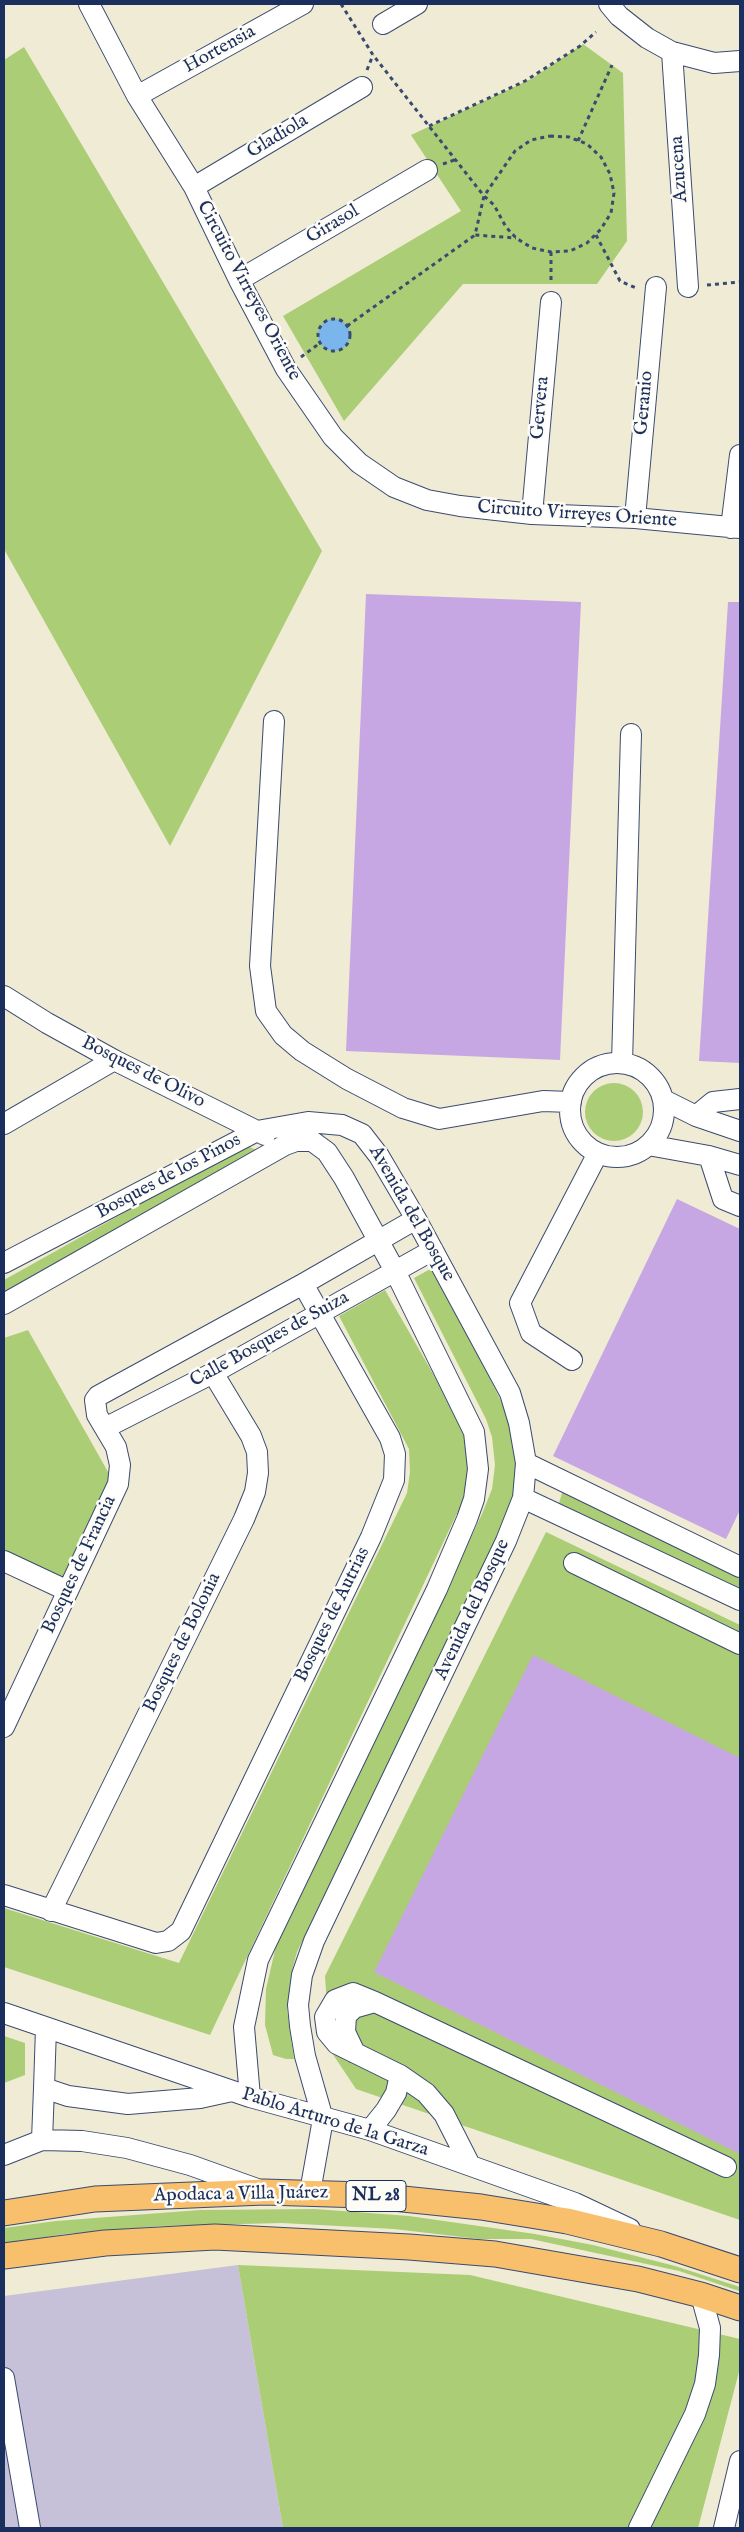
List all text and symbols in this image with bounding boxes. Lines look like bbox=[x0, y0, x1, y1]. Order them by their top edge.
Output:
street label: Hortensia bbox=[180, 21, 260, 79]
street label: Gladiola bbox=[243, 110, 313, 164]
street label: Azucena bbox=[666, 135, 694, 203]
street label: Circuito Virreyes Oriente bbox=[191, 197, 305, 385]
street label: Girasol bbox=[303, 200, 363, 250]
street label: Geranio bbox=[631, 370, 659, 436]
street label: Gervera bbox=[527, 376, 555, 440]
street label: Circuito Virreyes Oriente bbox=[476, 497, 678, 533]
street label: Bosques de Olivo bbox=[77, 1032, 209, 1114]
street label: Bosques de los Pinos bbox=[93, 1129, 245, 1225]
street label: Avenida del Bosque bbox=[363, 1142, 459, 1286]
street label: Calle Bosques de Suiza bbox=[187, 1287, 353, 1393]
street label: Bosques de Francia bbox=[38, 1492, 122, 1638]
street label: Avenida del Bosque bbox=[430, 1536, 516, 1684]
street label: Bosques de Autrias bbox=[290, 1544, 376, 1686]
street label: Bosques de Bolonia bbox=[139, 1569, 227, 1717]
street label: Pablo Arturo de la Garza bbox=[239, 2084, 431, 2162]
road number: NL 28 bbox=[346, 2180, 406, 2212]
street label: Apodaca a Villa Juárez bbox=[153, 2182, 329, 2208]

